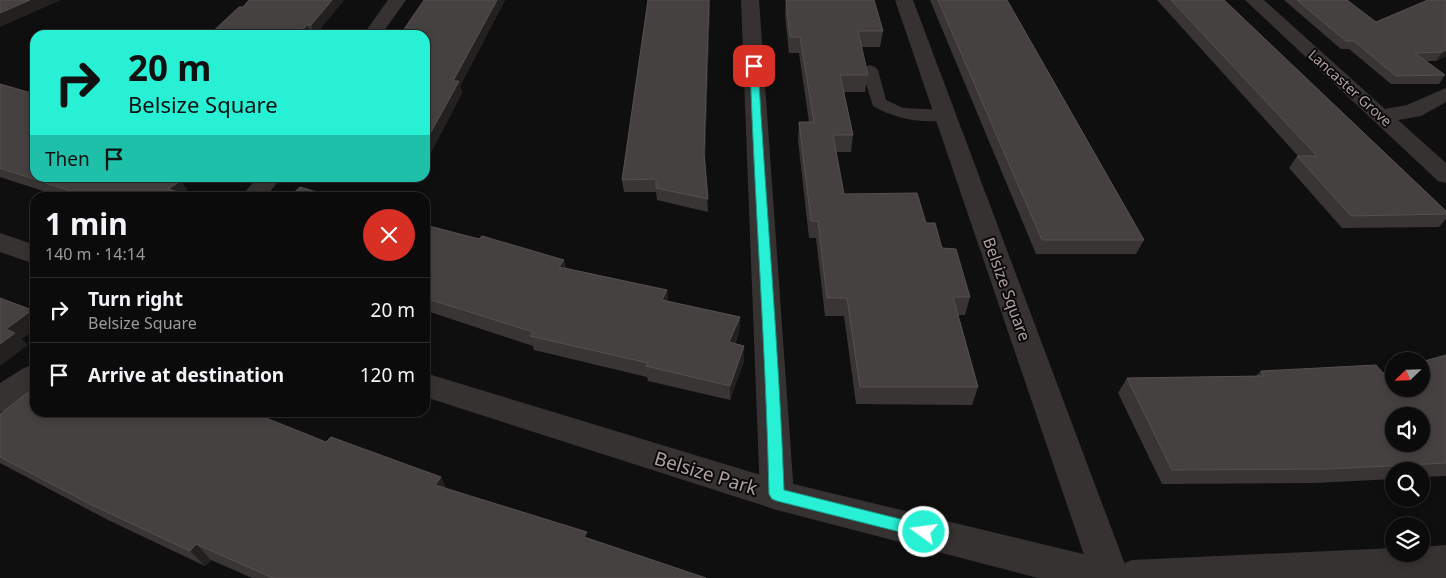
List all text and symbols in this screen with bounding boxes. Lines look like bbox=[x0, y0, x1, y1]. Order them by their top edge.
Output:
text: 20 m bbox=[128, 44, 211, 91]
pin bbox=[733, 45, 775, 87]
street label: Lancaster Grove bbox=[1304, 45, 1396, 130]
icon: right bbox=[45, 50, 110, 115]
icon: arrive bbox=[740, 52, 768, 80]
text: Belsize Square bbox=[128, 89, 278, 119]
icon: arrive bbox=[100, 145, 128, 173]
text: Then bbox=[45, 146, 90, 172]
text: 1 min bbox=[45, 203, 128, 244]
button: close bbox=[363, 209, 415, 261]
street label: Belsize Square bbox=[978, 234, 1036, 344]
text: 140 m · 14:14 bbox=[45, 243, 145, 265]
text: Turn right bbox=[88, 286, 183, 312]
icon: right bbox=[45, 296, 73, 324]
text: 20 m bbox=[371, 297, 415, 323]
text: Belsize Square bbox=[88, 312, 197, 334]
north arrow bbox=[1385, 352, 1430, 398]
map controls bbox=[1385, 352, 1430, 562]
icon: arrive bbox=[45, 361, 73, 389]
text: Arrive at destination bbox=[88, 362, 284, 388]
text: 120 m bbox=[360, 362, 415, 388]
button: sound bbox=[1385, 407, 1430, 452]
street label: Belsize Park bbox=[651, 445, 761, 501]
button: search bbox=[1385, 462, 1430, 507]
position arrow bbox=[897, 505, 949, 557]
button: layers bbox=[1385, 517, 1430, 562]

